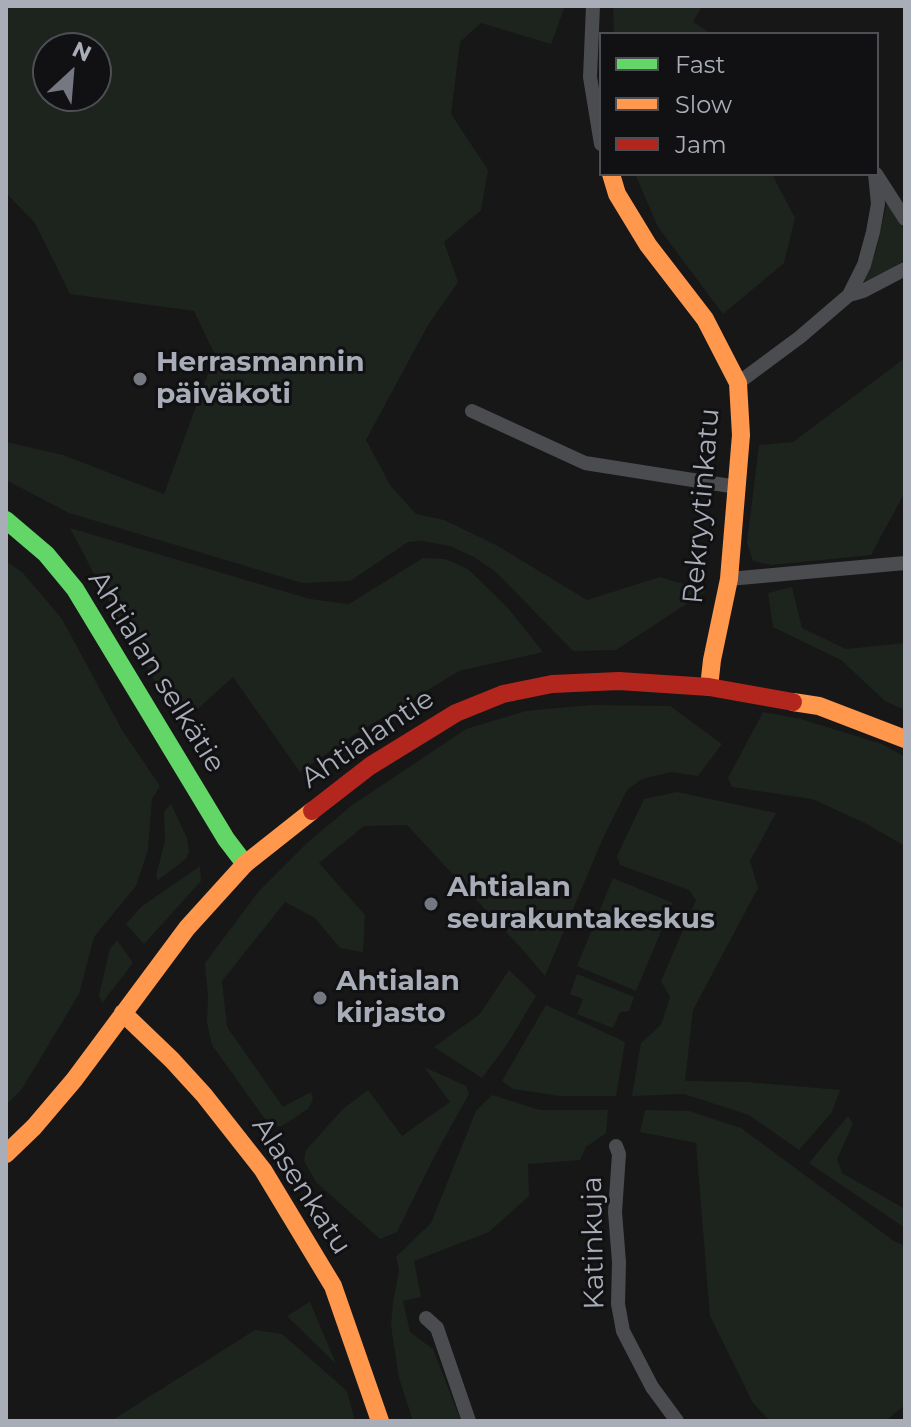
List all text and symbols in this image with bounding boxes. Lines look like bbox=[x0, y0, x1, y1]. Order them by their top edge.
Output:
north arrow bbox=[32, 32, 112, 112]
legend bbox=[599, 32, 879, 176]
text: N bbox=[68, 36, 96, 68]
text: Fast bbox=[675, 50, 725, 79]
text: Slow bbox=[675, 90, 732, 119]
text: Jam bbox=[675, 130, 727, 159]
place label: Herrasmannin päiväkoti bbox=[156, 346, 364, 412]
marker: Herrasmannin päiväkoti bbox=[131, 370, 149, 388]
street label: Rekryytinkatu bbox=[677, 407, 727, 605]
street label: Ahtialan selkätie bbox=[80, 565, 232, 779]
street label: Ahtialantie bbox=[295, 682, 441, 796]
place label: Ahtialan seurakuntakeskus bbox=[447, 871, 715, 937]
marker: Ahtialan seurakuntakeskus bbox=[422, 895, 440, 913]
place label: Ahtialan kirjasto bbox=[336, 965, 460, 1031]
marker: Ahtialan kirjasto bbox=[311, 989, 329, 1007]
street label: Alasenkatu bbox=[244, 1111, 358, 1261]
street label: Katinkuja bbox=[576, 1176, 612, 1310]

